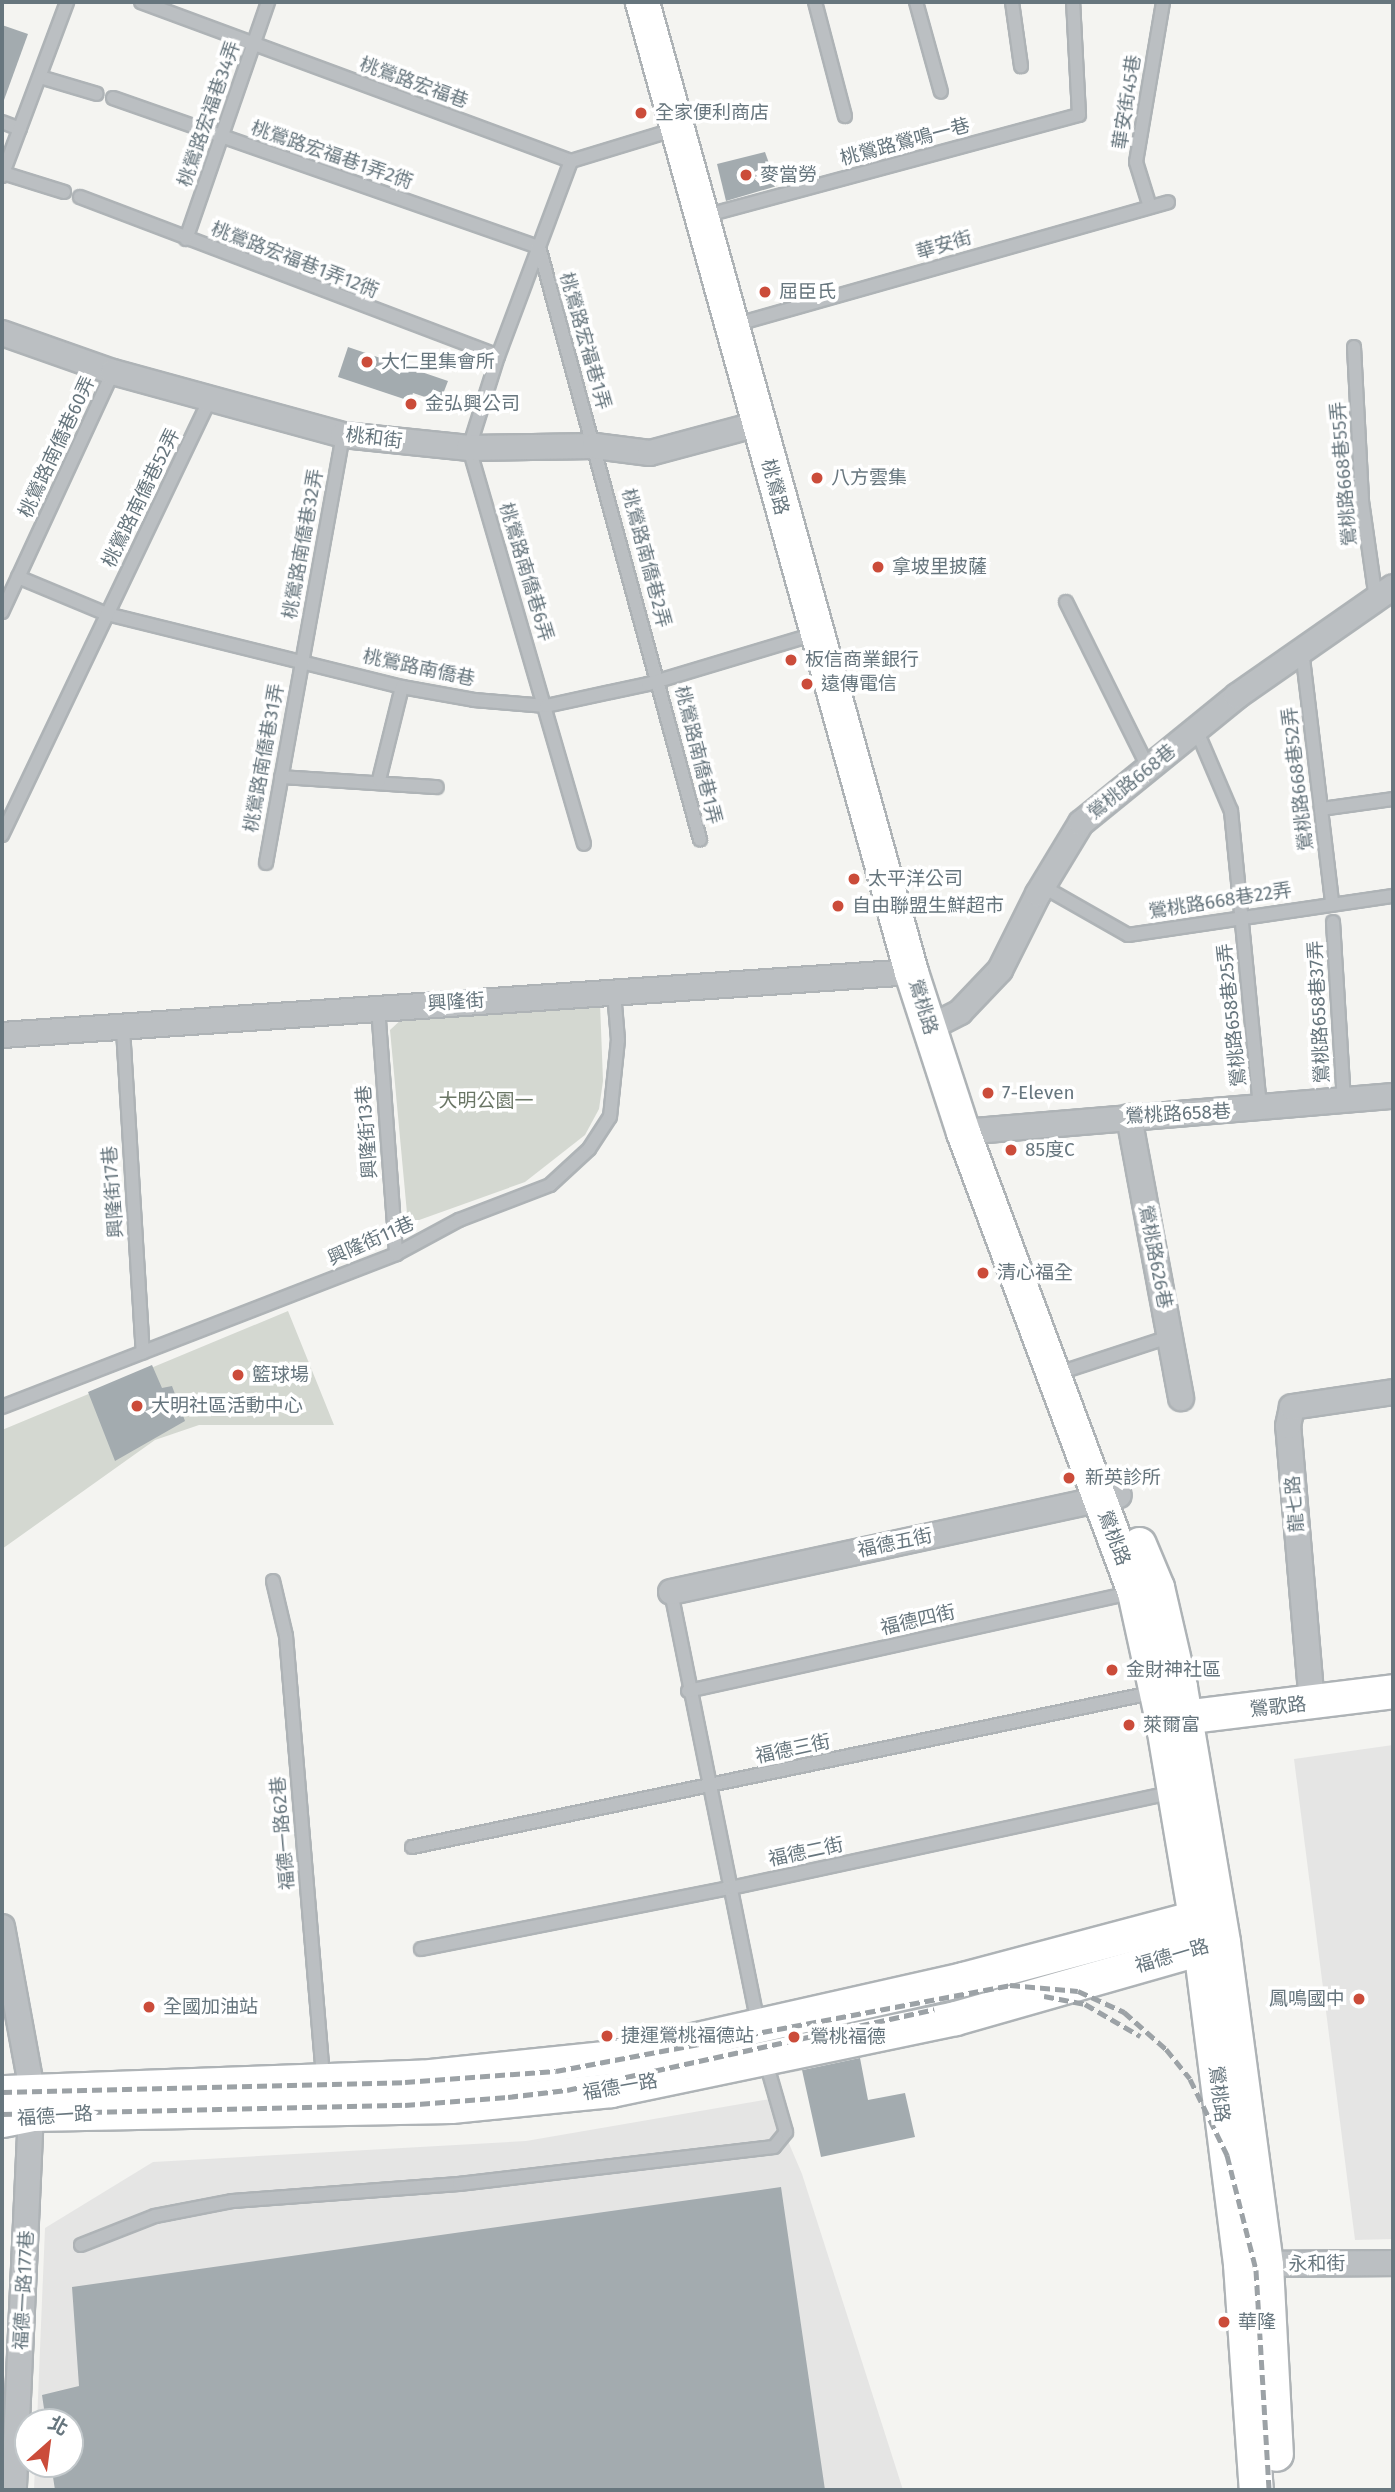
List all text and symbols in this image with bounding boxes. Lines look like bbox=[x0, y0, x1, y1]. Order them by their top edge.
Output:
street label: 桃鶯路宏福巷34弄 bbox=[173, 38, 245, 190]
street label: 桃鶯路宏福巷 bbox=[357, 53, 471, 113]
street label: 華安街45巷 bbox=[1108, 53, 1146, 151]
place label: 全家便利商店 bbox=[655, 102, 769, 124]
marker: 全家便利商店 bbox=[633, 105, 649, 121]
street label: 桃鶯路鶯鳴一巷 bbox=[838, 114, 972, 170]
street label: 桃鶯路宏福巷1弄2衖 bbox=[248, 117, 416, 193]
place label: 麥當勞 bbox=[760, 164, 817, 186]
marker: 麥當勞 bbox=[738, 167, 754, 183]
street label: 桃鶯路宏福巷1弄12衖 bbox=[208, 217, 382, 303]
street label: 華安街 bbox=[913, 226, 975, 264]
street label: 桃鶯路宏福巷1弄 bbox=[555, 270, 615, 412]
place label: 屈臣氏 bbox=[779, 281, 836, 303]
marker: 屈臣氏 bbox=[757, 284, 773, 300]
place label: 大仁里集會所 bbox=[381, 351, 495, 373]
marker: 大仁里集會所 bbox=[359, 354, 375, 370]
street label: 桃鶯路南僑巷60弄 bbox=[14, 373, 100, 521]
place label: 金弘興公司 bbox=[425, 393, 520, 415]
marker: 金弘興公司 bbox=[403, 396, 419, 412]
street label: 鶯桃路668巷55弄 bbox=[1326, 401, 1362, 547]
street label: 桃和街 bbox=[344, 423, 404, 453]
street label: 桃鶯路南僑巷52弄 bbox=[98, 425, 184, 571]
street label: 桃鶯路 bbox=[757, 457, 793, 517]
street label: 桃鶯路南僑巷32弄 bbox=[279, 467, 327, 621]
place label: 八方雲集 bbox=[831, 467, 907, 489]
marker: 八方雲集 bbox=[809, 470, 825, 486]
street label: 桃鶯路南僑巷2弄 bbox=[617, 486, 675, 630]
street label: 桃鶯路南僑巷6弄 bbox=[494, 500, 558, 644]
place label: 拿坡里披薩 bbox=[892, 556, 987, 578]
marker: 拿坡里披薩 bbox=[870, 559, 886, 575]
street label: 桃鶯路南僑巷 bbox=[361, 645, 477, 691]
place label: 板信商業銀行 bbox=[805, 649, 919, 671]
marker: 板信商業銀行 bbox=[783, 652, 799, 668]
place label: 遠傳電信 bbox=[821, 673, 897, 695]
marker: 遠傳電信 bbox=[799, 676, 815, 692]
street label: 桃鶯路南僑巷31弄 bbox=[240, 682, 288, 834]
street label: 桃鶯路南僑巷1弄 bbox=[670, 684, 726, 826]
street label: 鶯桃路668巷52弄 bbox=[1278, 706, 1318, 852]
street label: 鶯桃路668巷 bbox=[1083, 740, 1181, 824]
place label: 太平洋公司 bbox=[868, 868, 963, 890]
marker: 太平洋公司 bbox=[846, 871, 862, 887]
street label: 鶯桃路668巷22弄 bbox=[1147, 878, 1293, 924]
place label: 自由聯盟生鮮超市 bbox=[852, 895, 1004, 917]
marker: 自由聯盟生鮮超市 bbox=[830, 898, 846, 914]
street label: 鶯桃路658巷37弄 bbox=[1304, 940, 1334, 1084]
street label: 鶯桃路658巷25弄 bbox=[1213, 942, 1251, 1088]
street label: 鶯桃路 bbox=[904, 976, 942, 1038]
street label: 興隆街 bbox=[427, 989, 485, 1015]
place label: 7-Eleven bbox=[1002, 1082, 1075, 1104]
street label: 興隆街13巷 bbox=[352, 1084, 382, 1180]
marker: 7-Eleven bbox=[980, 1085, 996, 1101]
park label: 大明公園一 bbox=[439, 1090, 533, 1112]
street label: 鶯桃路658巷 bbox=[1124, 1100, 1232, 1128]
place label: 85度C bbox=[1025, 1139, 1075, 1161]
marker: 85度C bbox=[1003, 1142, 1019, 1158]
street label: 興隆街17巷 bbox=[98, 1145, 128, 1239]
street label: 鶯桃路626巷 bbox=[1134, 1203, 1176, 1311]
street label: 興隆街11巷 bbox=[324, 1212, 418, 1270]
place label: 清心福全 bbox=[997, 1262, 1073, 1284]
marker: 清心福全 bbox=[975, 1265, 991, 1281]
place label: 籃球場 bbox=[252, 1364, 309, 1386]
marker: 籃球場 bbox=[230, 1367, 246, 1383]
place label: 大明社區活動中心 bbox=[151, 1395, 303, 1417]
marker: 大明社區活動中心 bbox=[129, 1398, 145, 1414]
place label: 新英診所 bbox=[1085, 1467, 1161, 1489]
marker: 新英診所 bbox=[1059, 1468, 1079, 1488]
street label: 龍七路 bbox=[1281, 1475, 1309, 1533]
street label: 鶯桃路 bbox=[1093, 1507, 1135, 1569]
street label: 福德五街 bbox=[855, 1524, 935, 1562]
street label: 福德四街 bbox=[878, 1600, 958, 1640]
place label: 金財神社區 bbox=[1126, 1659, 1221, 1681]
marker: 金財神社區 bbox=[1104, 1662, 1120, 1678]
street label: 鶯歌路 bbox=[1248, 1693, 1308, 1721]
place label: 萊爾富 bbox=[1143, 1714, 1200, 1736]
marker: 萊爾富 bbox=[1121, 1717, 1137, 1733]
street label: 福德三街 bbox=[753, 1730, 833, 1768]
street label: 福德一路62巷 bbox=[267, 1775, 299, 1891]
street label: 福德二街 bbox=[766, 1833, 846, 1871]
street label: 福德一路 bbox=[1132, 1935, 1212, 1977]
place label: 鳳鳴國中 bbox=[1269, 1988, 1345, 2010]
marker: 鳳鳴國中 bbox=[1351, 1991, 1367, 2007]
place label: 全國加油站 bbox=[163, 1996, 258, 2018]
marker: 全國加油站 bbox=[141, 1999, 157, 2015]
place label: 捷運鶯桃福德站 bbox=[621, 2025, 754, 2047]
place label: 鶯桃福德 bbox=[810, 2026, 886, 2048]
marker: 鶯桃福德 bbox=[784, 2027, 804, 2047]
marker: 捷運鶯桃福德站 bbox=[599, 2028, 615, 2044]
street label: 鶯桃路 bbox=[1204, 2064, 1234, 2124]
street label: 福德一路 bbox=[581, 2069, 659, 2105]
street label: 福德一路 bbox=[16, 2102, 94, 2130]
street label: 福德一路177巷 bbox=[9, 2229, 39, 2351]
street label: 永和街 bbox=[1288, 2252, 1346, 2276]
place label: 華隆 bbox=[1238, 2311, 1276, 2333]
marker: 華隆 bbox=[1216, 2314, 1232, 2330]
north arrow bbox=[14, 2408, 84, 2478]
text: 北 bbox=[44, 2411, 72, 2440]

